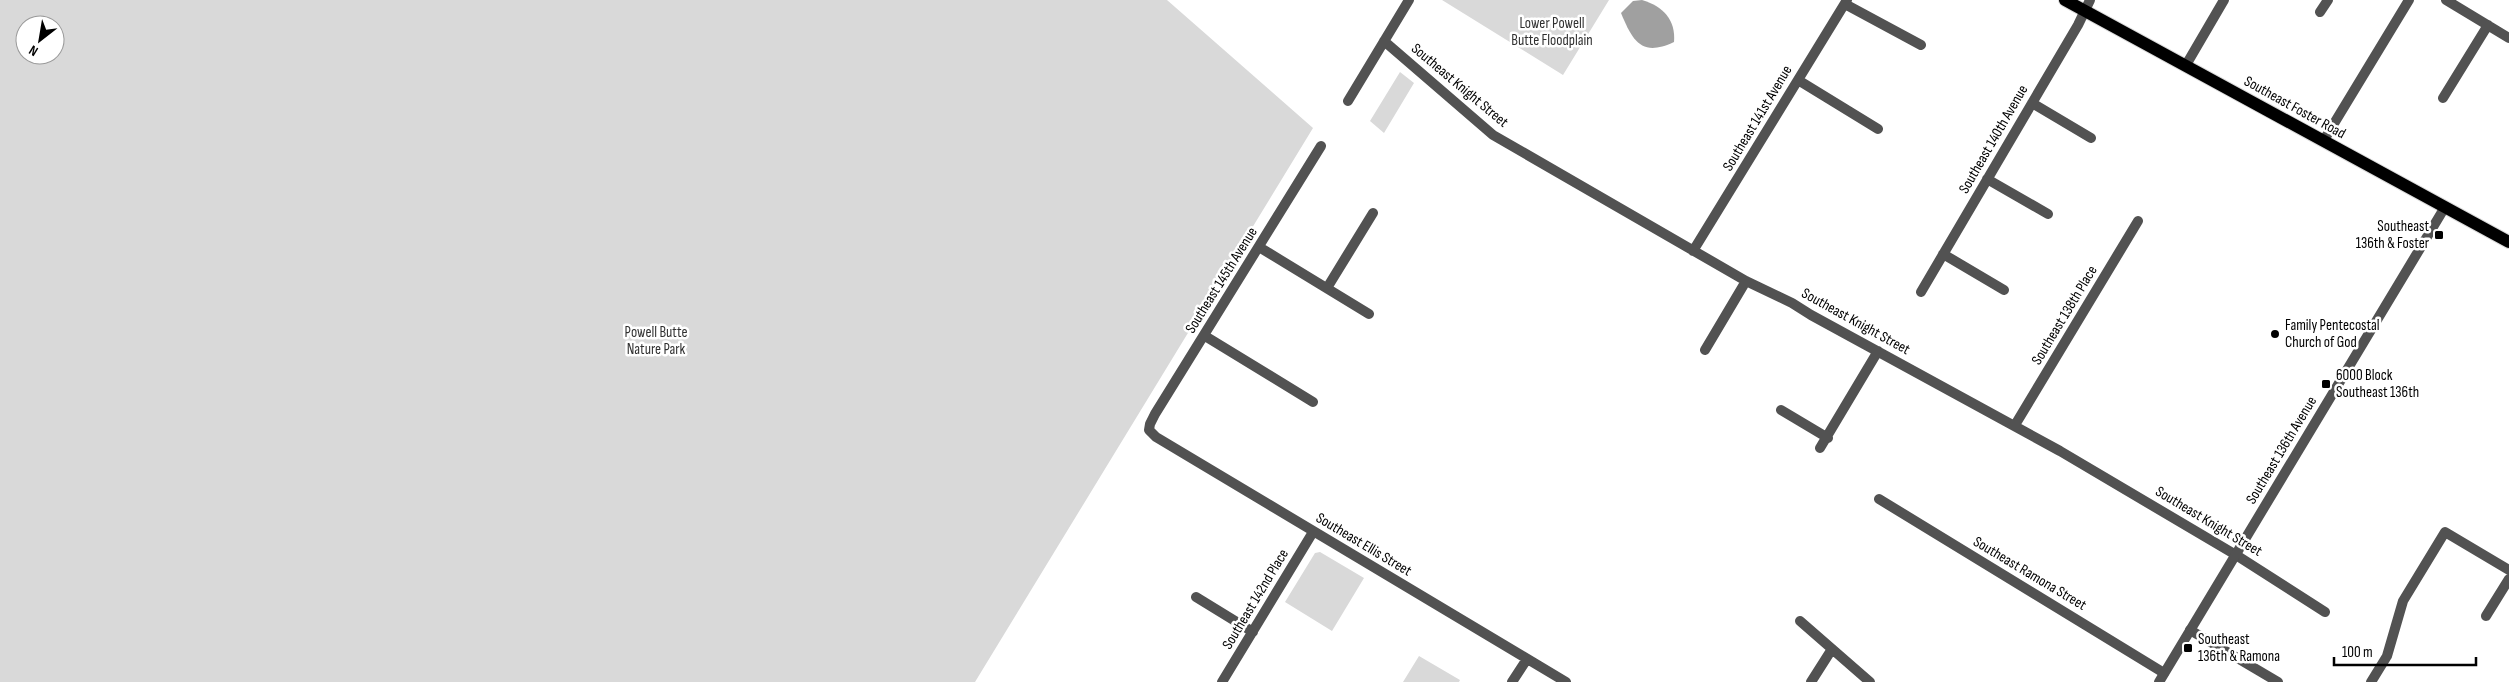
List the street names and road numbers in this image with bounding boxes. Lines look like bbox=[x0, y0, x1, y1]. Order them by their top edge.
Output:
street label: Southeast Knight Street bbox=[1407, 39, 1512, 132]
street label: Southeast 141st Avenue bbox=[1718, 62, 1796, 175]
street label: Southeast Foster Road bbox=[2241, 72, 2349, 143]
street label: Southeast 140th Avenue bbox=[1955, 82, 2032, 197]
street label: Southeast 145th Avenue bbox=[1181, 224, 1262, 337]
street label: Southeast 138th Place bbox=[2027, 262, 2102, 368]
street label: Southeast Knight Street bbox=[1798, 284, 1914, 359]
street label: Southeast 136th Avenue bbox=[2242, 393, 2321, 508]
street label: Southeast Knight Street bbox=[2152, 482, 2266, 561]
street label: Southeast Ellis Street bbox=[1312, 508, 1415, 581]
street label: Southeast Ramona Street bbox=[1970, 532, 2090, 615]
street label: Southeast 142nd Place bbox=[1218, 546, 1293, 653]

